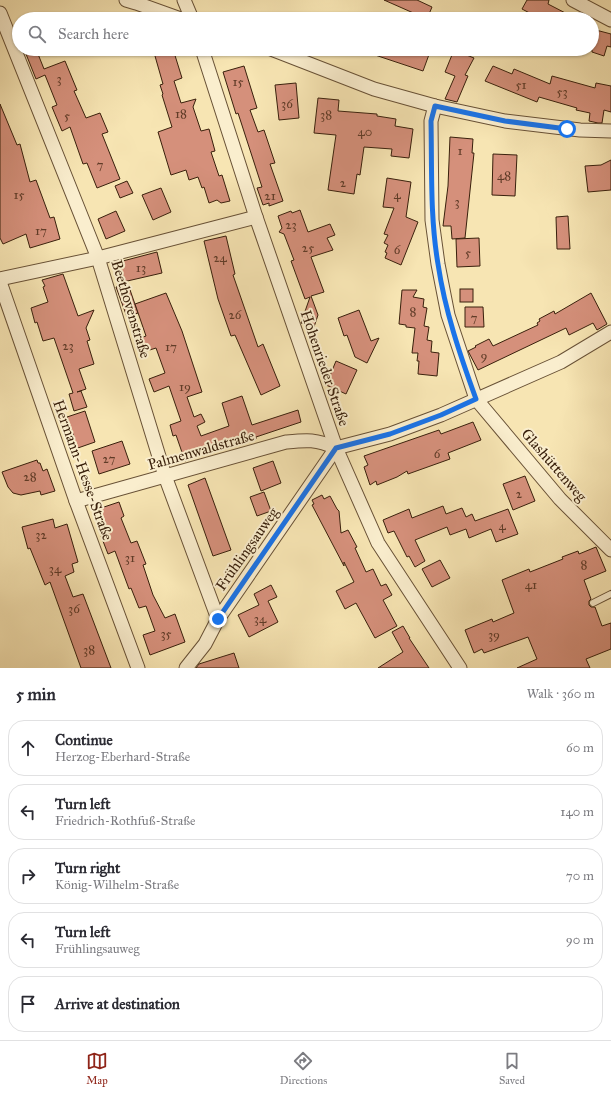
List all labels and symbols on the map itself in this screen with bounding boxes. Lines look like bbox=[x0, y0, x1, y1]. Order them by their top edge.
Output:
house number: 3 bbox=[56, 71, 62, 87]
house number: 15 bbox=[232, 74, 244, 90]
house number: 51 bbox=[515, 77, 527, 93]
house number: 53 bbox=[556, 84, 568, 100]
house number: 36 bbox=[281, 96, 293, 112]
house number: 18 bbox=[175, 106, 187, 122]
house number: 38 bbox=[320, 107, 332, 123]
house number: 5 bbox=[64, 108, 70, 124]
route start bbox=[558, 120, 576, 138]
house number: 40 bbox=[358, 124, 372, 140]
house number: 1 bbox=[457, 143, 463, 159]
house number: 7 bbox=[97, 157, 104, 173]
house number: 48 bbox=[497, 168, 511, 184]
house number: 2 bbox=[340, 175, 347, 191]
house number: 15 bbox=[13, 187, 25, 203]
house number: 4 bbox=[393, 187, 401, 203]
house number: 21 bbox=[264, 188, 276, 204]
house number: 3 bbox=[454, 194, 460, 210]
house number: 23 bbox=[285, 217, 297, 233]
house number: 17 bbox=[35, 223, 47, 239]
house number: 25 bbox=[302, 240, 314, 256]
house number: 6 bbox=[394, 242, 401, 258]
house number: 5 bbox=[465, 245, 471, 261]
house number: 24 bbox=[213, 250, 228, 266]
street label: Beethovenstraße bbox=[108, 258, 154, 360]
house number: 13 bbox=[136, 260, 146, 276]
house number: 8 bbox=[410, 304, 417, 320]
house number: 26 bbox=[228, 307, 242, 323]
street label: Hohenrieder Straße bbox=[297, 308, 353, 428]
house number: 7 bbox=[471, 310, 478, 326]
house number: 23 bbox=[62, 338, 74, 354]
house number: 17 bbox=[165, 339, 177, 355]
house number: 9 bbox=[481, 348, 488, 364]
house number: 19 bbox=[179, 379, 191, 395]
street label: Hermann-Hesse-Straße bbox=[49, 397, 117, 543]
street label: Glashüttenweg bbox=[517, 425, 591, 506]
street label: Palmenwaldstraße bbox=[146, 426, 256, 474]
house number: 6 bbox=[434, 446, 441, 462]
house number: 27 bbox=[103, 451, 116, 467]
house number: 28 bbox=[23, 469, 37, 485]
house number: 2 bbox=[516, 486, 523, 502]
street label: Frühlingsauweg bbox=[212, 503, 283, 594]
house number: 4 bbox=[498, 518, 506, 534]
house number: 32 bbox=[35, 527, 47, 543]
house number: 31 bbox=[125, 550, 135, 566]
house number: 8 bbox=[581, 557, 588, 573]
house number: 34 bbox=[49, 561, 62, 577]
house number: 41 bbox=[525, 577, 537, 593]
house number: 36 bbox=[68, 601, 80, 617]
route end bbox=[209, 610, 227, 628]
house number: 34 bbox=[254, 611, 267, 627]
house number: 35 bbox=[160, 626, 172, 642]
house number: 39 bbox=[488, 627, 500, 643]
house number: 38 bbox=[83, 642, 95, 658]

